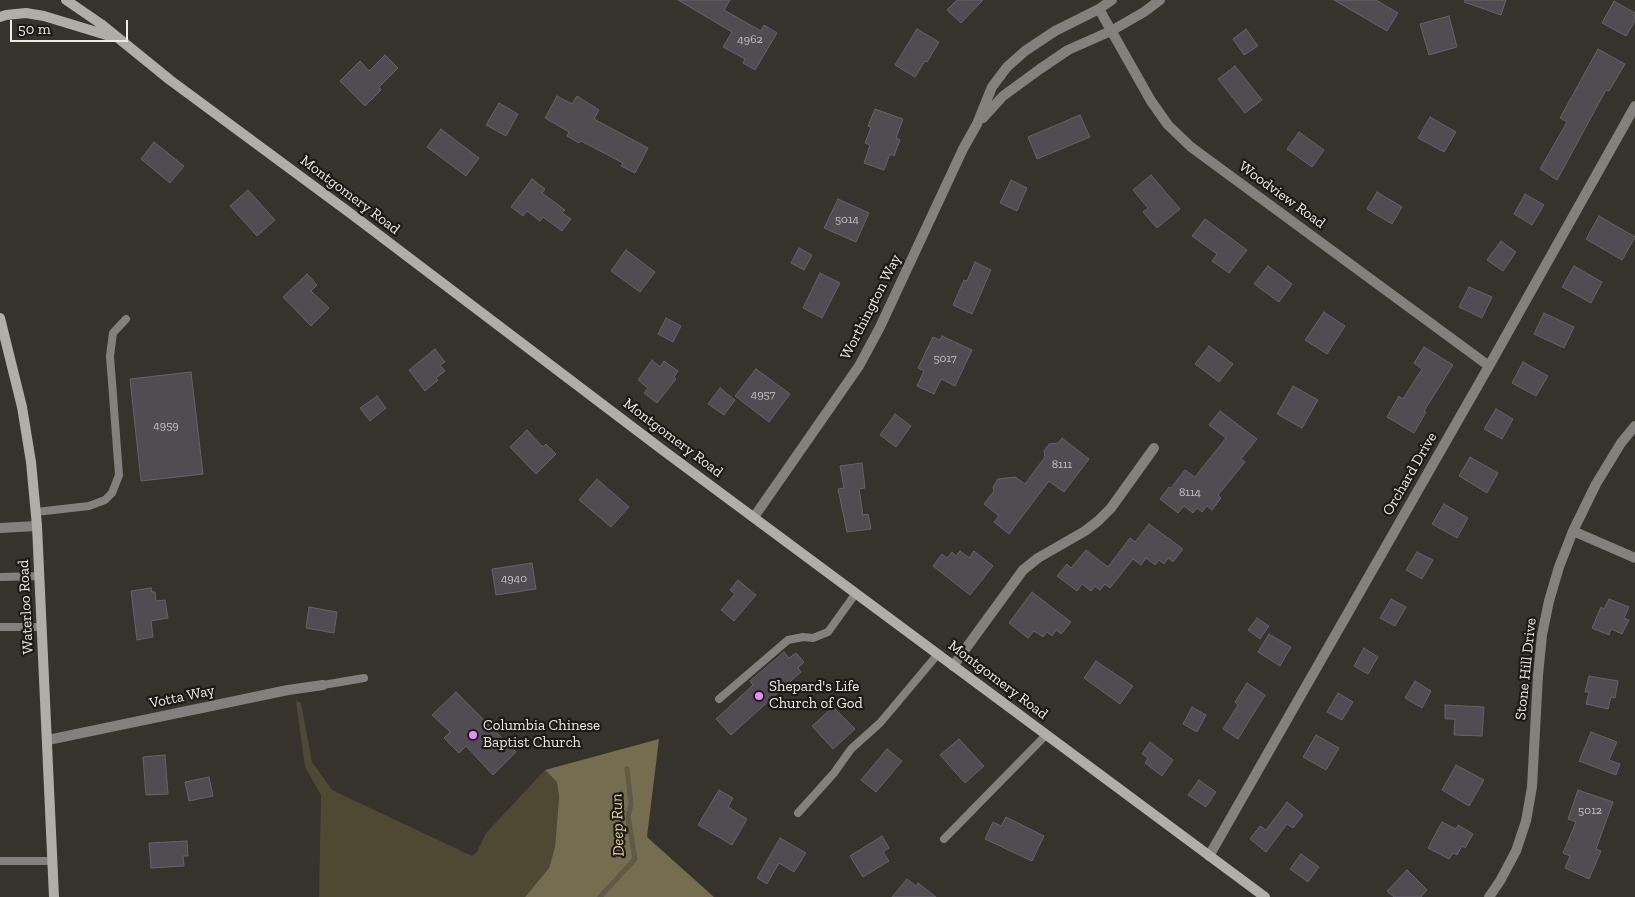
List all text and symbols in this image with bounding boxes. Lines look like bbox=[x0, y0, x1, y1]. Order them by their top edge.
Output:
scale bar bbox=[12, 10, 130, 42]
text: 50 m bbox=[18, 20, 51, 38]
house number: 4962 bbox=[737, 33, 763, 47]
street label: Montgomery Road bbox=[297, 152, 403, 238]
street label: Woodview Road bbox=[1235, 158, 1329, 232]
house number: 5014 bbox=[835, 213, 859, 227]
street label: Worthington Way bbox=[837, 251, 905, 363]
house number: 5017 bbox=[933, 352, 957, 366]
house number: 4957 bbox=[751, 388, 775, 402]
street label: Montgomery Road bbox=[620, 395, 726, 481]
house number: 4959 bbox=[153, 419, 179, 433]
street label: Orchard Drive bbox=[1379, 429, 1441, 519]
house number: 8111 bbox=[1052, 458, 1072, 472]
house number: 8114 bbox=[1179, 486, 1201, 500]
street label: Waterloo Road bbox=[15, 559, 37, 655]
house number: 4940 bbox=[501, 572, 527, 586]
street label: Stone Hill Drive bbox=[1512, 617, 1540, 721]
street label: Montgomery Road bbox=[945, 637, 1051, 723]
place label: Shepard's Life Church of God bbox=[769, 678, 863, 713]
street label: Votta Way bbox=[148, 681, 216, 713]
marker: Shepard's Life Church of God bbox=[753, 690, 765, 702]
place label: Columbia Chinese Baptist Church bbox=[483, 717, 600, 752]
marker: Columbia Chinese Baptist Church bbox=[467, 729, 479, 741]
water label: Deep Run bbox=[607, 793, 629, 857]
house number: 5012 bbox=[1578, 804, 1602, 818]

